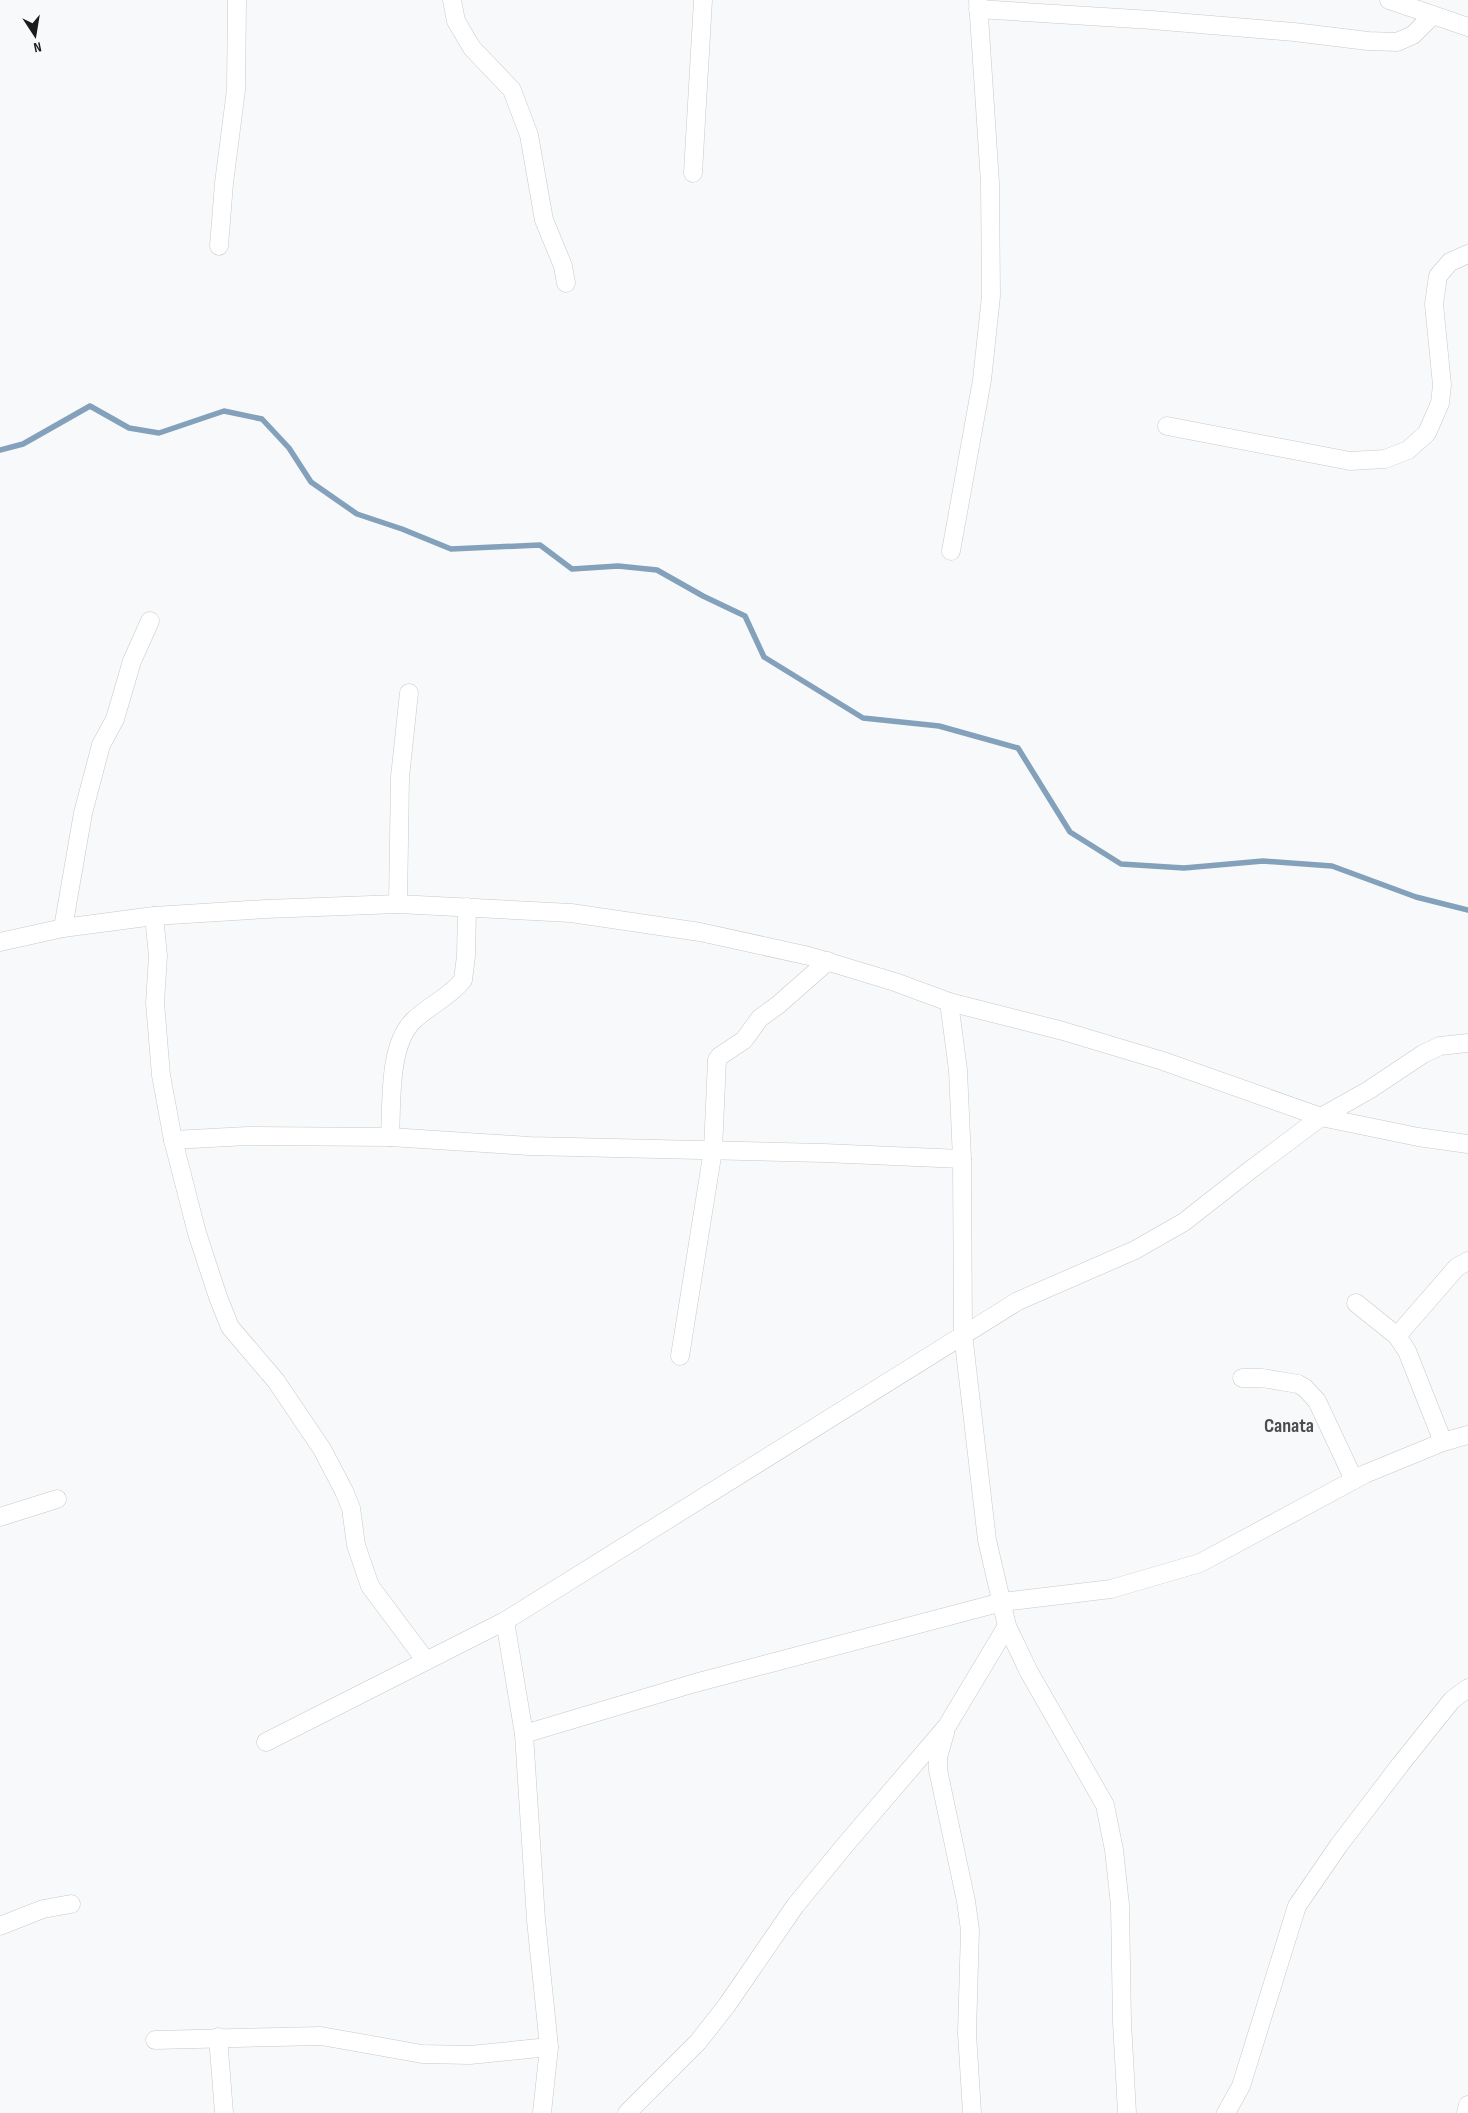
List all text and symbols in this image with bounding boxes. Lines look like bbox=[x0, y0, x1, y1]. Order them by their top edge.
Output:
north arrow bbox=[10, 10, 60, 60]
text: N bbox=[32, 38, 43, 56]
district label: Canata bbox=[1264, 1414, 1314, 1438]

